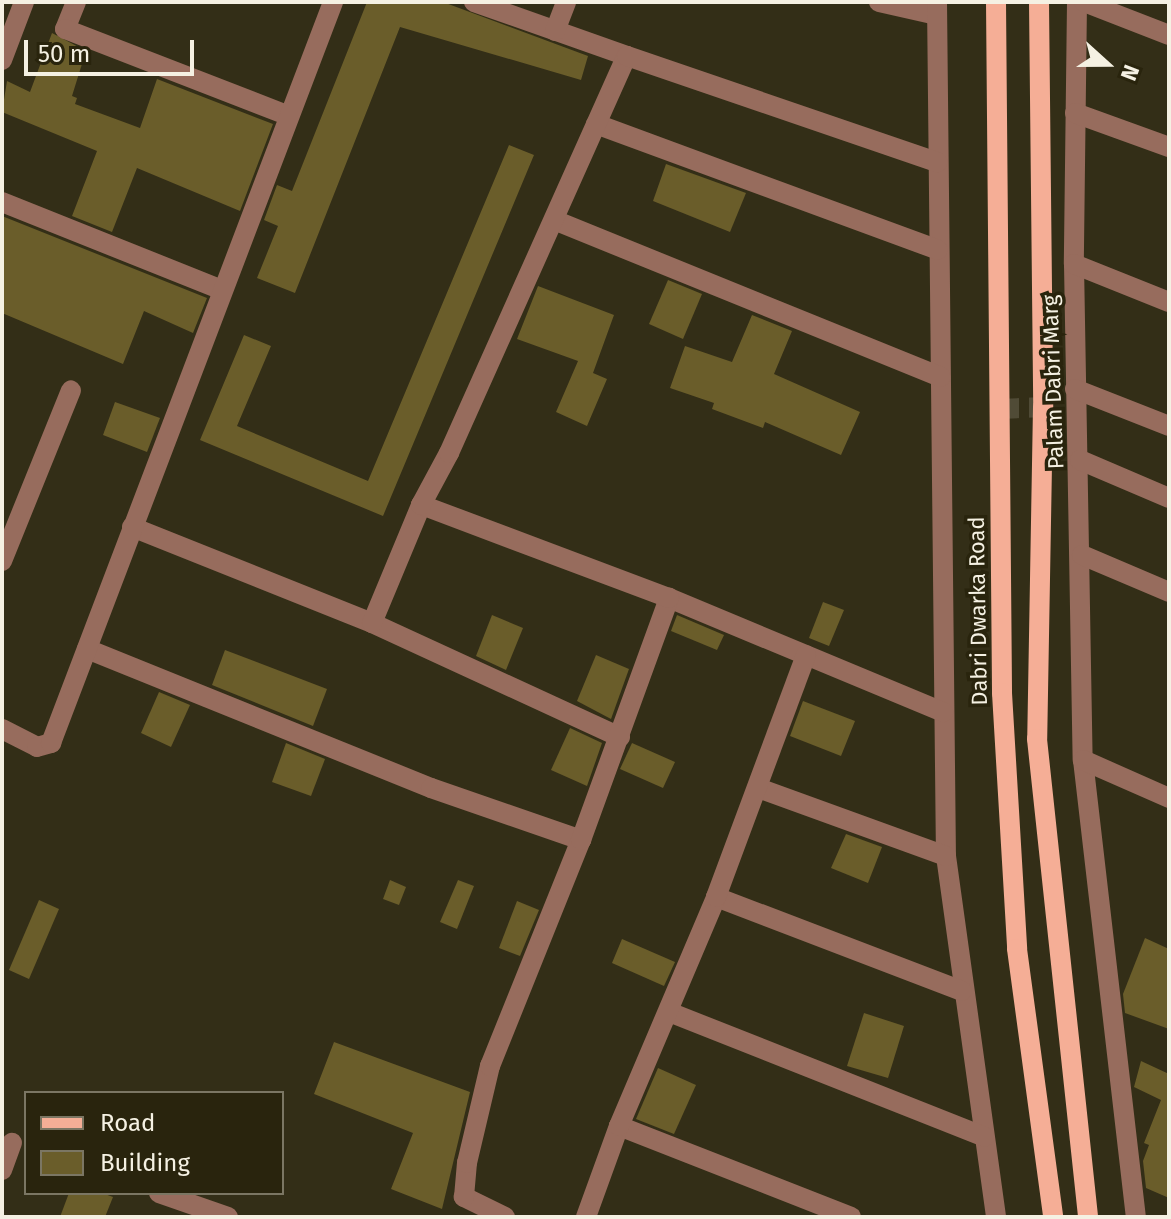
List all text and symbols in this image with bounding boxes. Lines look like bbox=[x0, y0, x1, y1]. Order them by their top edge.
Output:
scale bar bbox=[28, 24, 198, 74]
north arrow bbox=[1067, 24, 1147, 104]
text: 50 m bbox=[38, 40, 90, 68]
text: N bbox=[1115, 61, 1145, 84]
street label: Palam Dabri Marg bbox=[1037, 294, 1069, 470]
street label: Dabri Dwarka Road bbox=[963, 516, 993, 706]
legend bbox=[24, 1091, 284, 1195]
text: Road bbox=[100, 1109, 155, 1137]
text: Building bbox=[100, 1149, 190, 1177]

